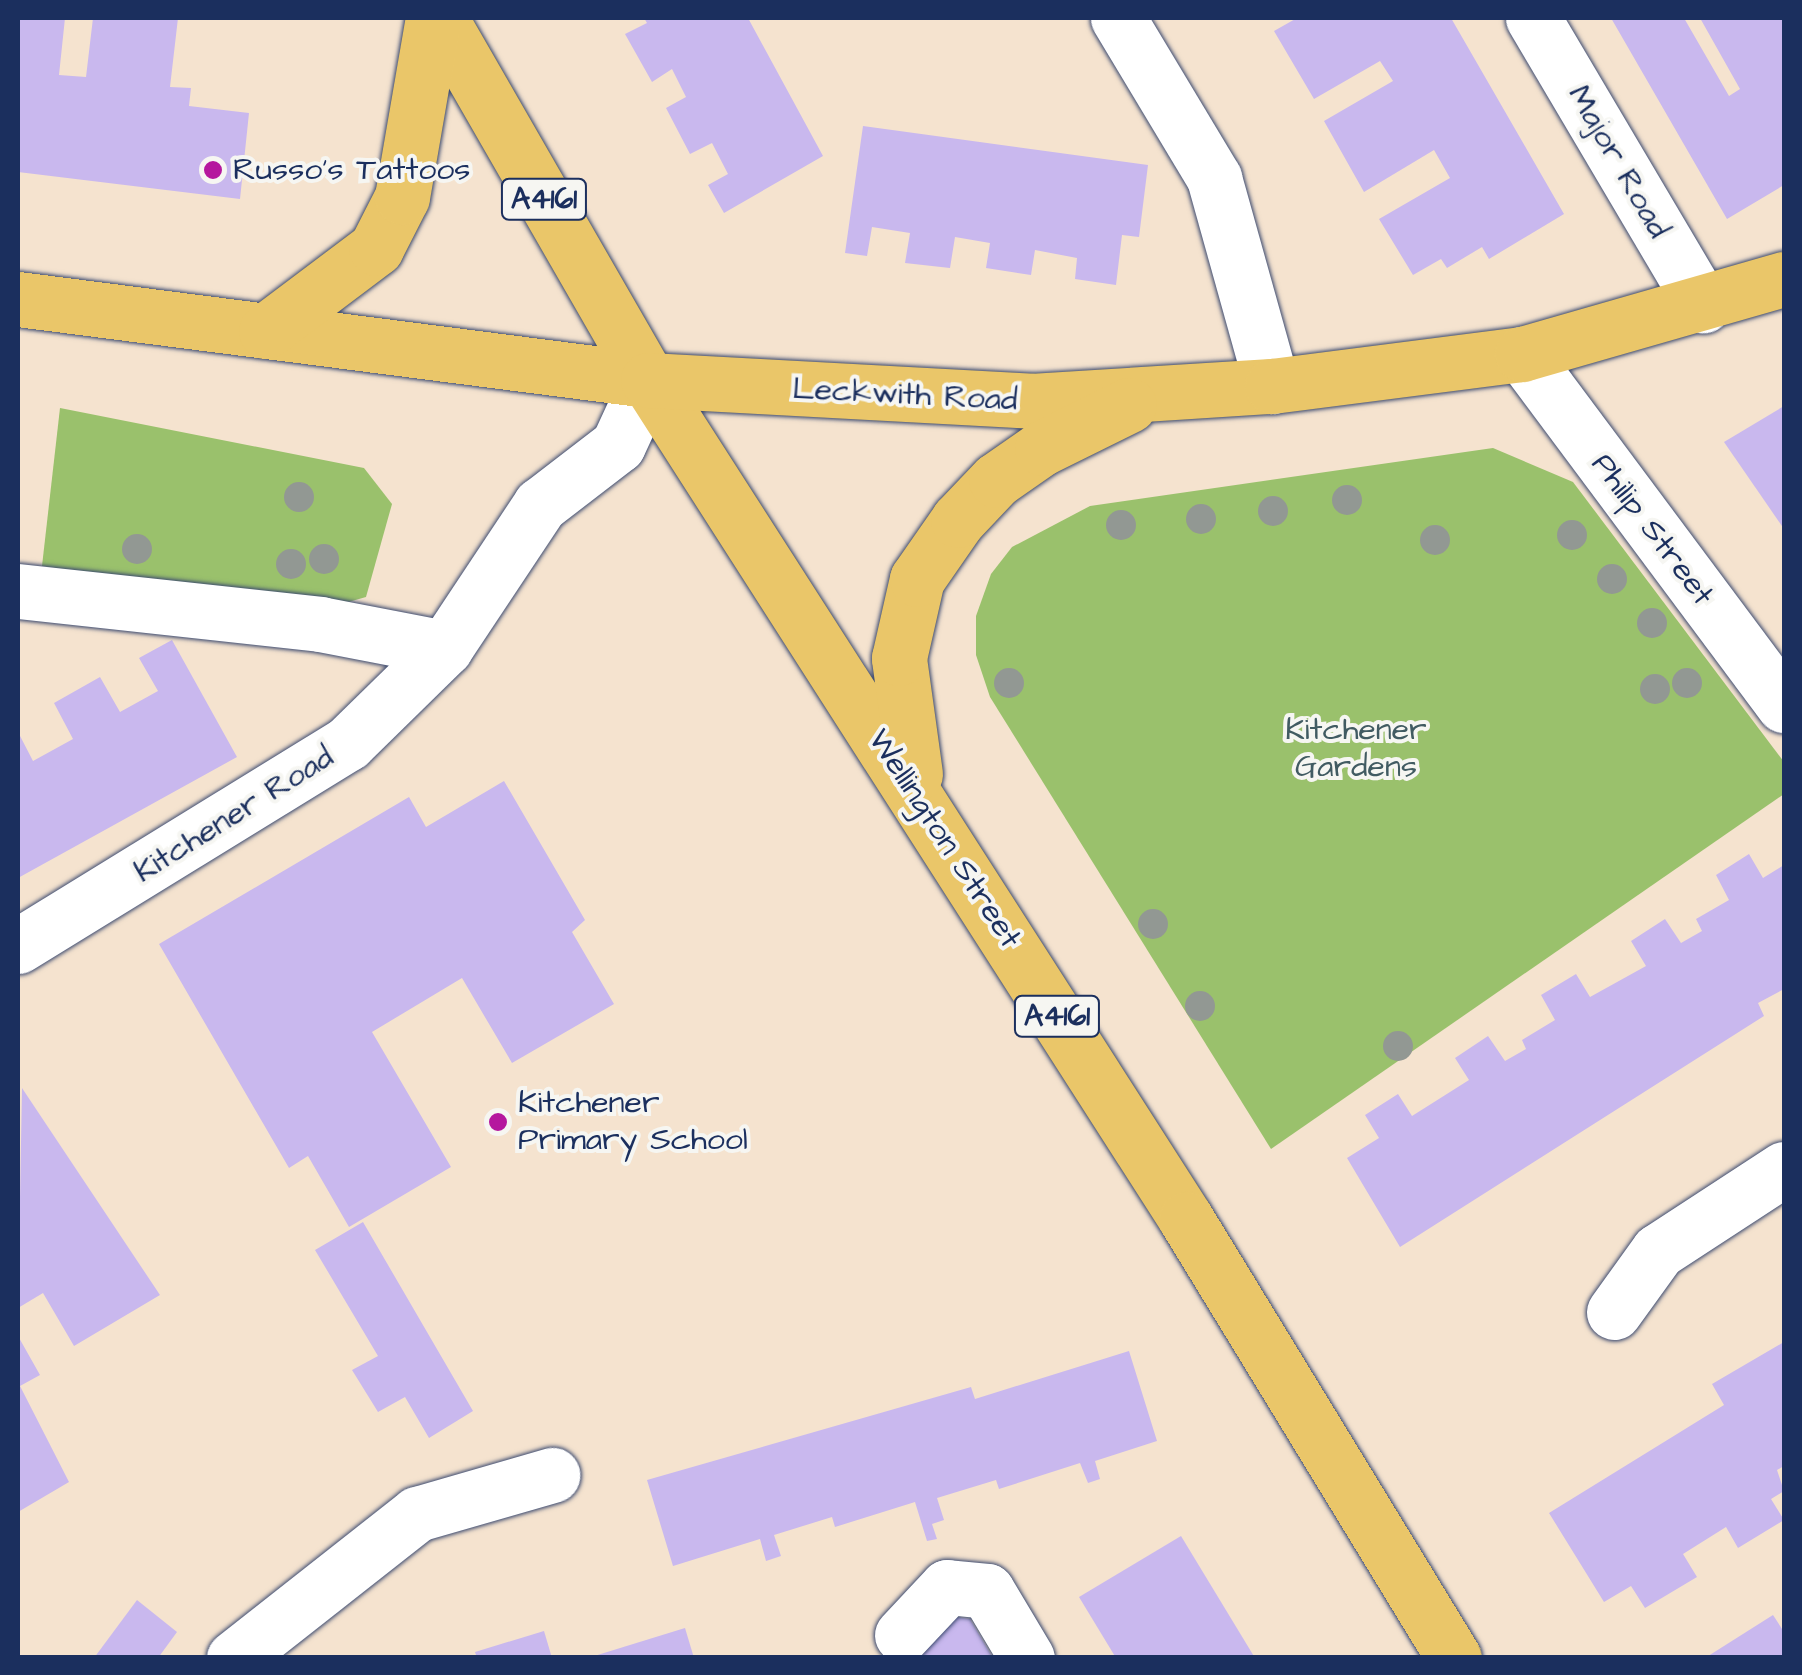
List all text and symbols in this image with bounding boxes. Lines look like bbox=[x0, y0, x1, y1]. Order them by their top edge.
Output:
street label: Major Road bbox=[1559, 79, 1677, 245]
place label: Russo's Tattoos bbox=[233, 151, 470, 189]
marker: Russo's Tattoos bbox=[202, 159, 224, 181]
road number: A4161 bbox=[499, 174, 589, 224]
street label: Leckwith Road bbox=[792, 370, 1018, 420]
street label: Philip Street bbox=[1582, 446, 1722, 614]
park label: Kitchener Gardens bbox=[1285, 712, 1427, 787]
street label: Wellington Street bbox=[859, 722, 1029, 956]
street label: Kitchener Road bbox=[127, 738, 341, 892]
road number: A4161 bbox=[1012, 991, 1102, 1041]
place label: Kitchener Primary School bbox=[518, 1085, 748, 1160]
marker: Kitchener Primary School bbox=[487, 1111, 509, 1133]

